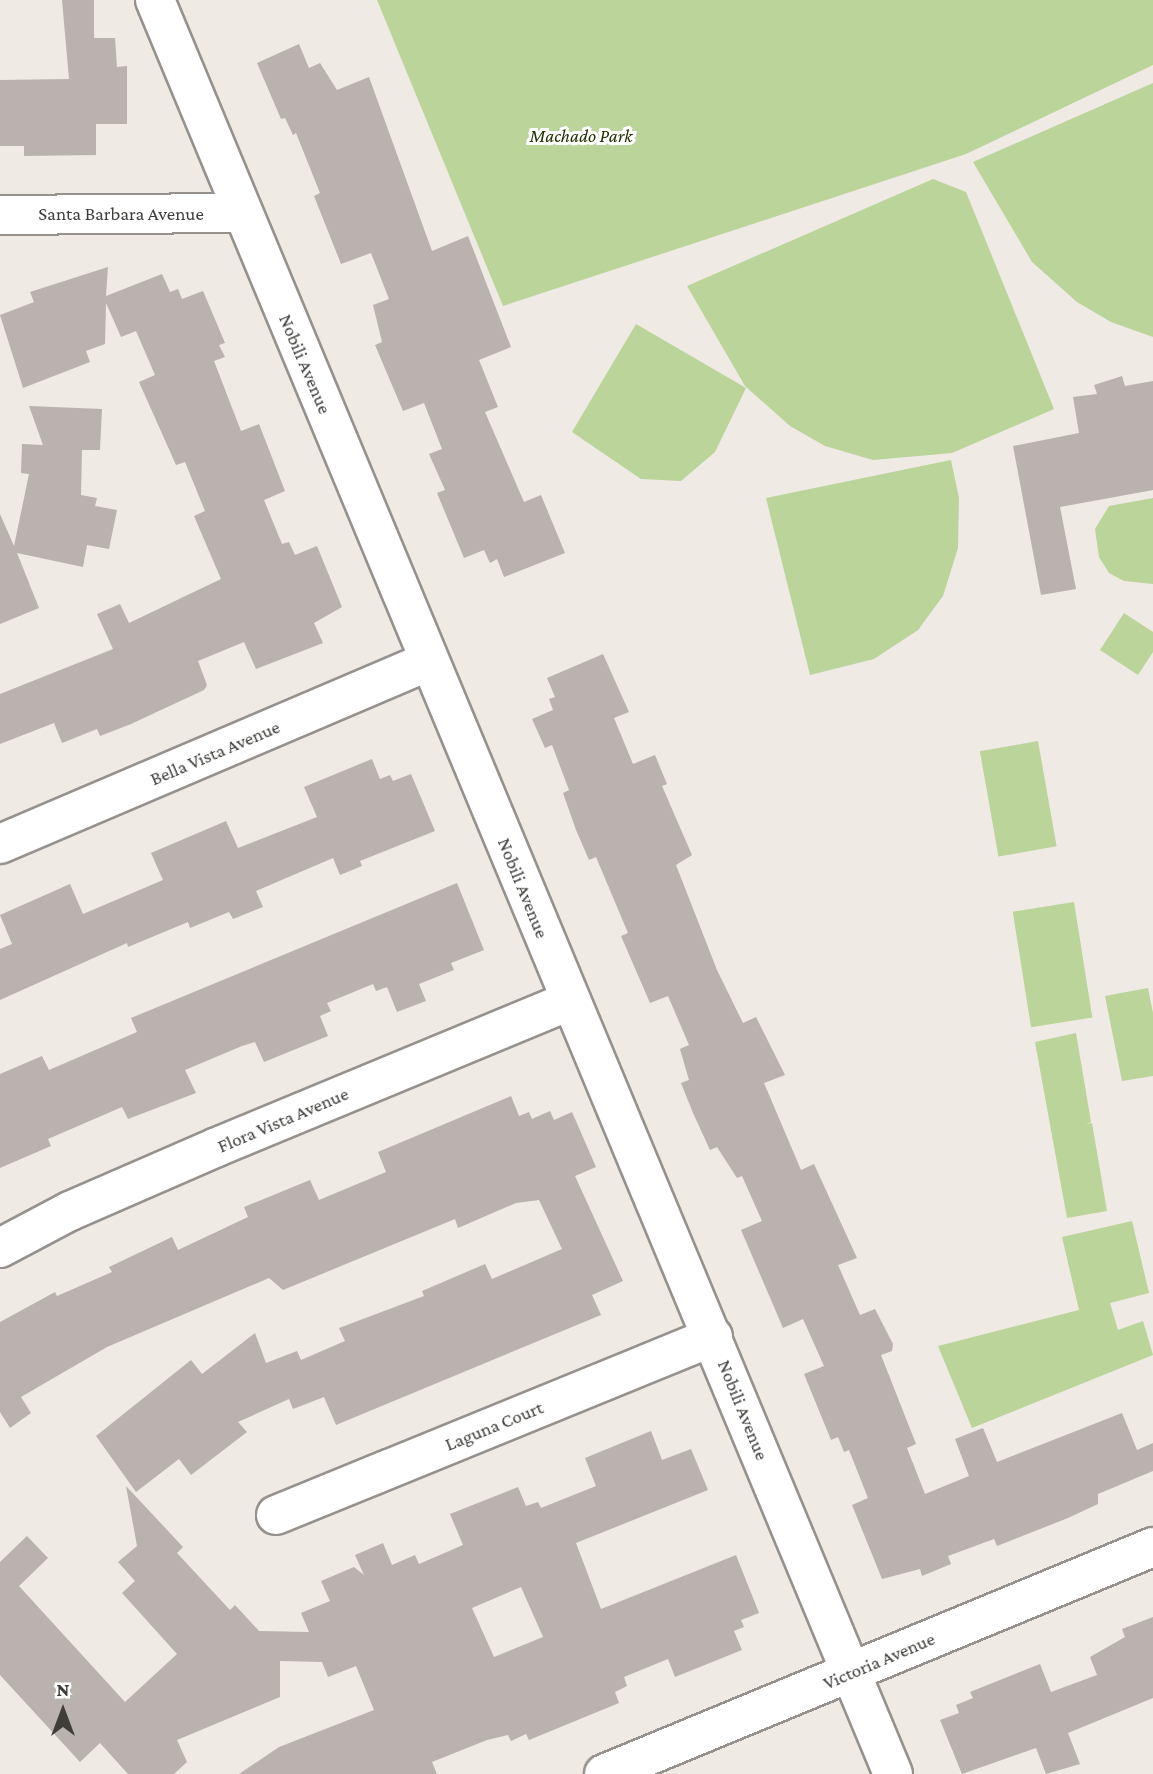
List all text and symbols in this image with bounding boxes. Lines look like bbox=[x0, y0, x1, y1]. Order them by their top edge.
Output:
park label: Machado Park bbox=[530, 125, 632, 147]
street label: Santa Barbara Avenue bbox=[38, 203, 204, 225]
street label: Nobili Avenue bbox=[274, 311, 336, 417]
street label: Bella Vista Avenue bbox=[147, 715, 283, 791]
street label: Nobili Avenue bbox=[493, 835, 553, 941]
street label: Flora Vista Avenue bbox=[214, 1082, 352, 1158]
street label: Nobili Avenue bbox=[713, 1357, 773, 1463]
street label: Laguna Court bbox=[442, 1396, 546, 1456]
street label: Victoria Avenue bbox=[820, 1627, 938, 1695]
north arrow bbox=[28, 1676, 98, 1746]
text: N bbox=[57, 1679, 69, 1700]

